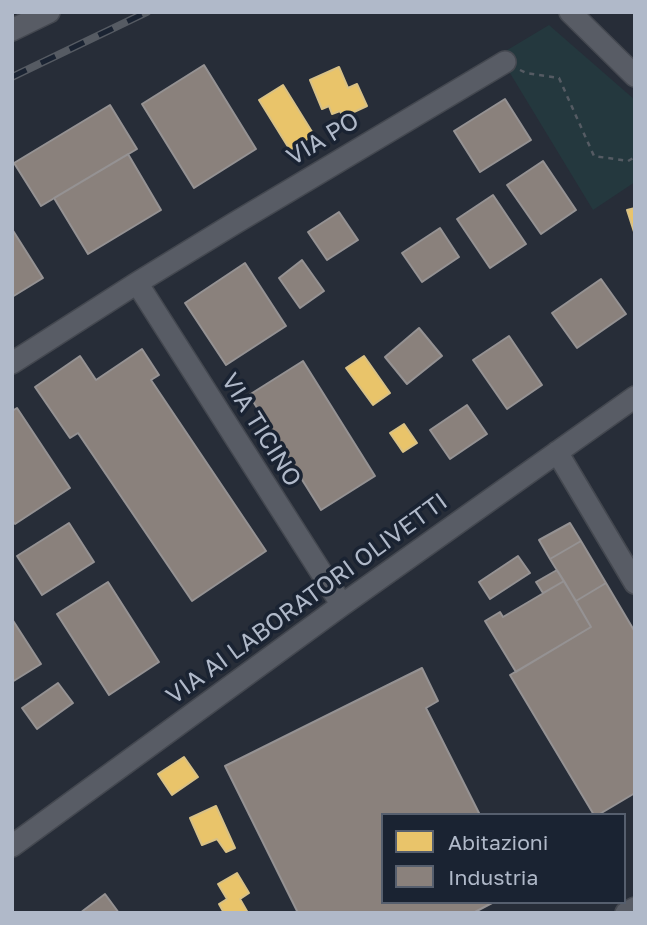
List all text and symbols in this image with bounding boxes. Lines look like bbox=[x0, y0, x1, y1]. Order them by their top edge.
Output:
street label: VIA PO bbox=[282, 106, 364, 172]
street label: VIA TICINO bbox=[215, 368, 307, 492]
street label: VIA AI LABORATORI OLIVETTI bbox=[161, 487, 453, 711]
legend bbox=[381, 813, 626, 904]
text: Abitazioni bbox=[448, 829, 548, 855]
text: Industria bbox=[448, 864, 538, 890]

